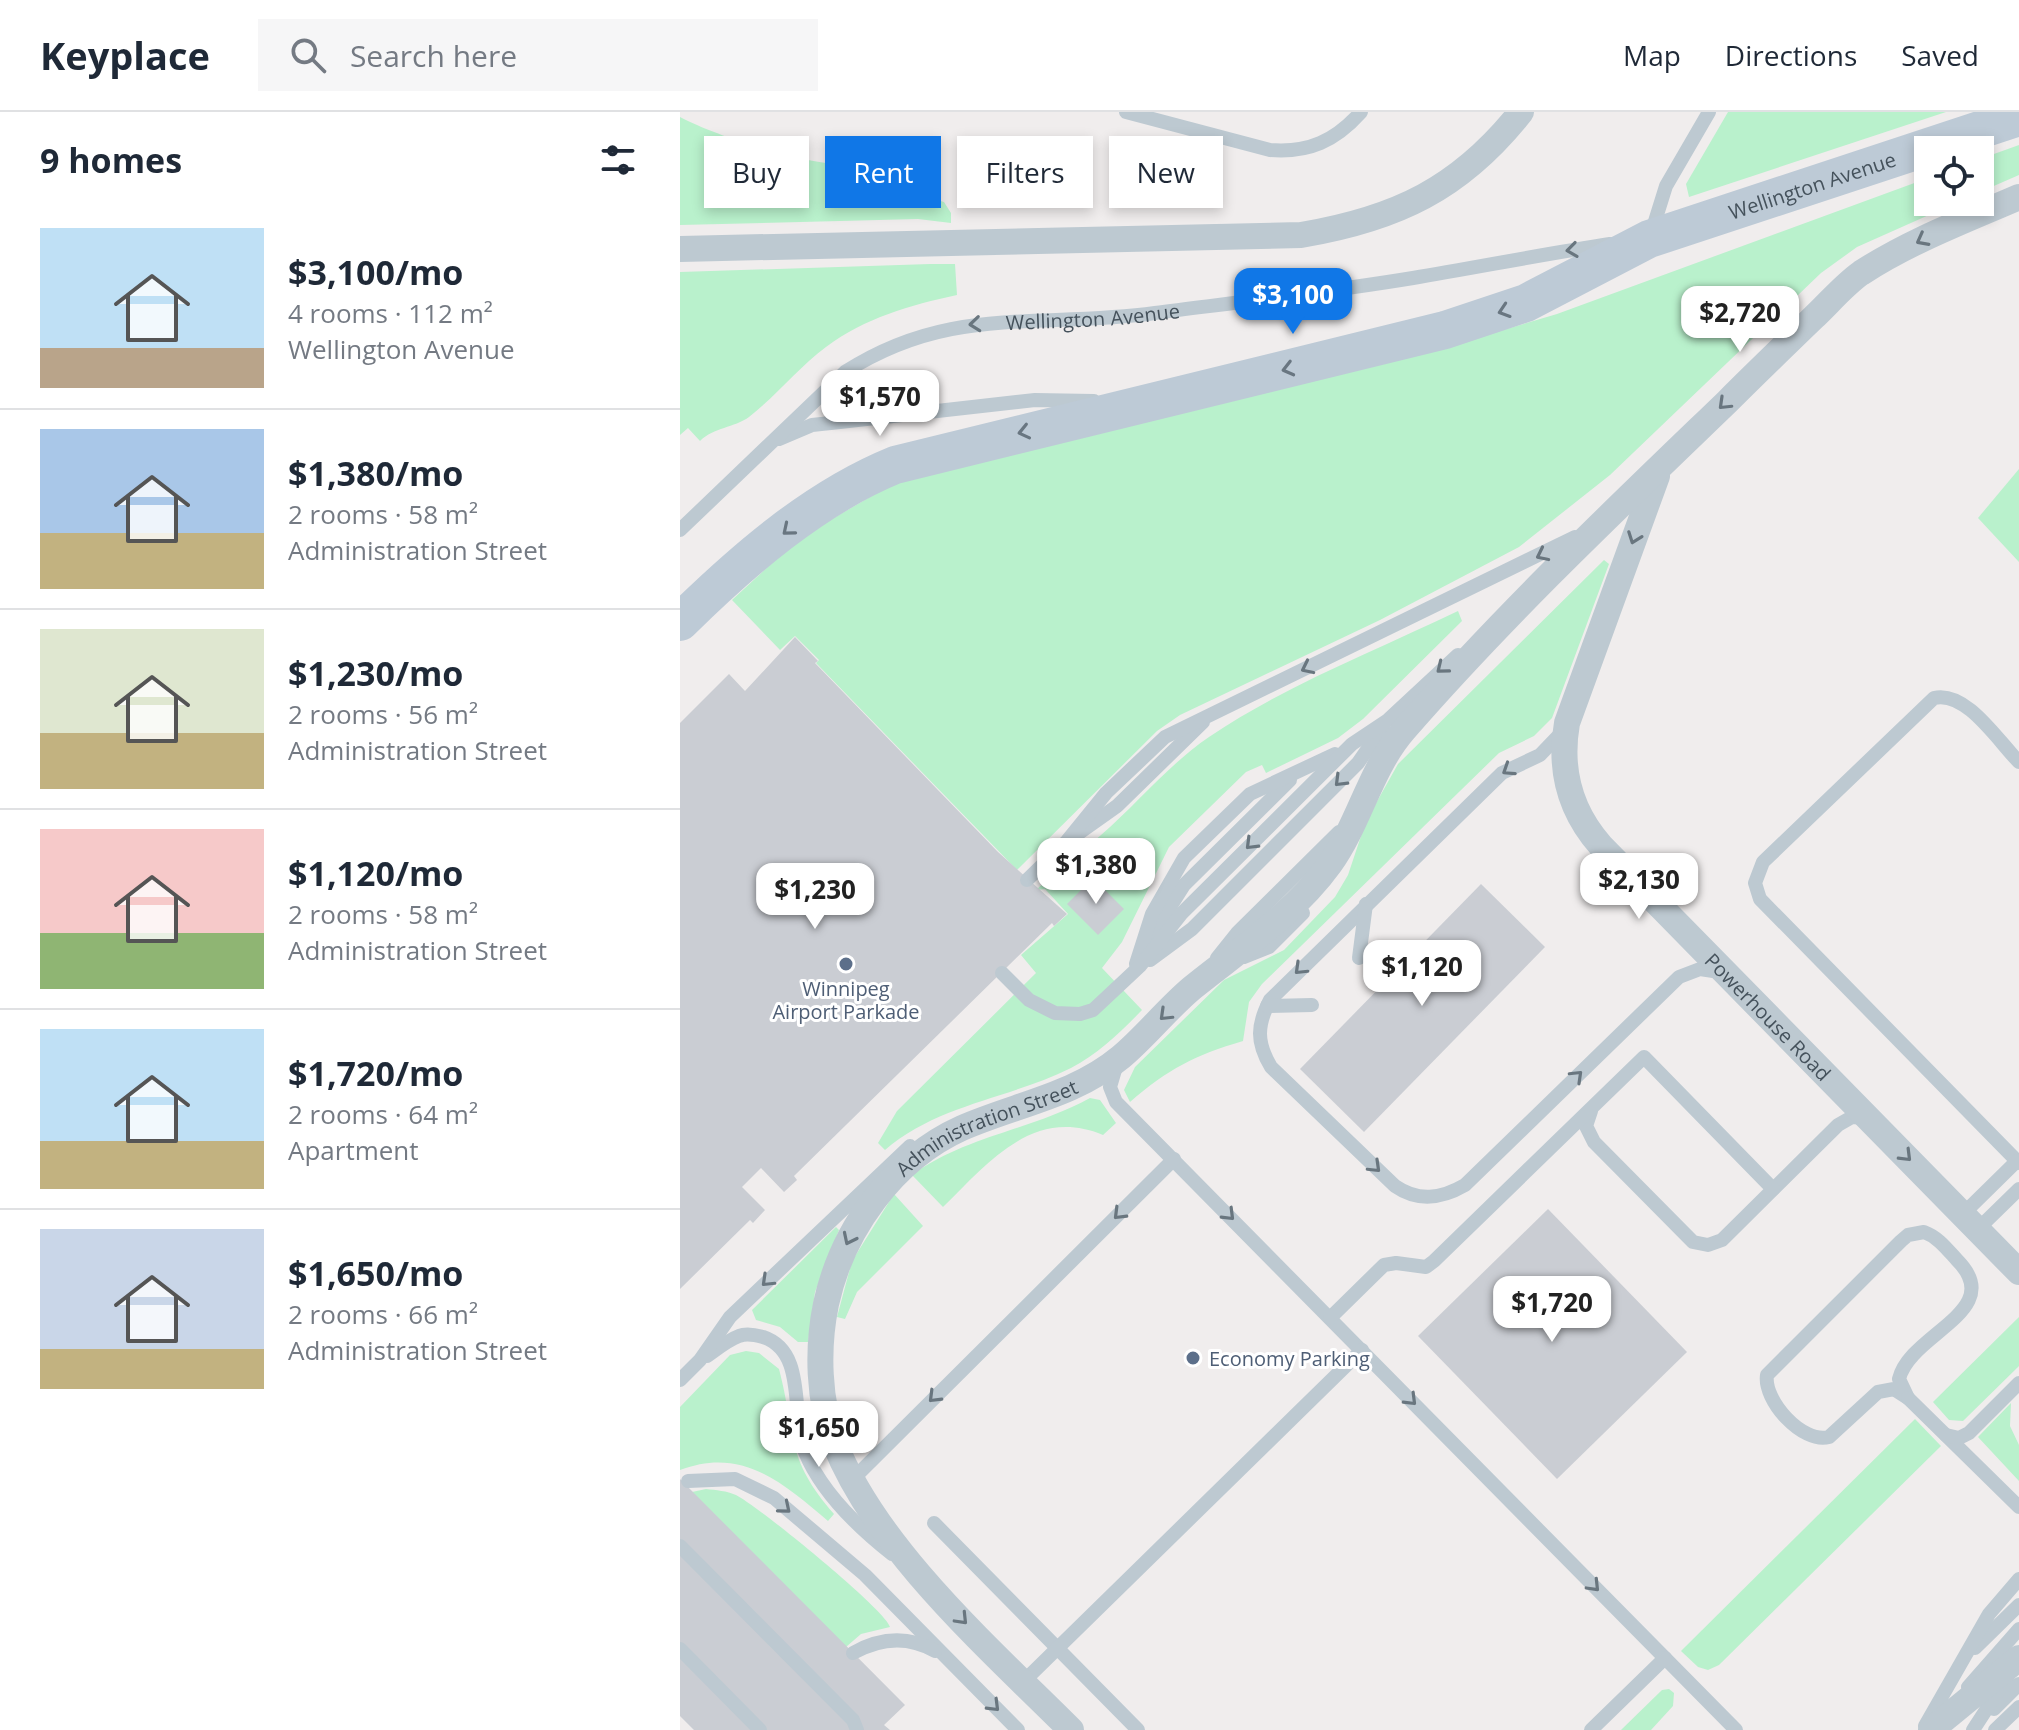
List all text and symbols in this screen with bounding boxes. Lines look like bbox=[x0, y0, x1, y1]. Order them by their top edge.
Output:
search box bbox=[258, 19, 818, 91]
text: Keyplace bbox=[40, 29, 210, 81]
icon: search bbox=[286, 33, 330, 77]
text: Search here bbox=[350, 35, 517, 76]
text: Map bbox=[1623, 36, 1681, 74]
text: Directions bbox=[1725, 36, 1857, 74]
text: Saved bbox=[1901, 36, 1979, 74]
chip: Buy bbox=[704, 136, 809, 208]
chip: Rent bbox=[825, 136, 941, 208]
chip: Filters bbox=[957, 136, 1093, 208]
chip: New bbox=[1109, 136, 1223, 208]
map controls bbox=[1914, 136, 1994, 216]
button: locate bbox=[1914, 136, 1994, 216]
text: 9 homes bbox=[40, 137, 182, 183]
icon: filters bbox=[596, 138, 640, 182]
street label: Wellington Avenue bbox=[1725, 145, 1899, 225]
one-way arrow bbox=[1916, 230, 1931, 245]
one-way arrow bbox=[1565, 241, 1579, 258]
text: $3,100/mo bbox=[288, 249, 463, 295]
icon: home bbox=[104, 260, 200, 356]
pin: $3,100 bbox=[1228, 268, 1358, 336]
text: $3,100 bbox=[1252, 276, 1334, 312]
pin: $2,720 bbox=[1675, 286, 1805, 354]
text: $2,720 bbox=[1699, 294, 1781, 330]
text: 4 rooms · 112 m² bbox=[288, 295, 493, 331]
street label: Wellington Avenue bbox=[1005, 296, 1181, 336]
one-way arrow bbox=[1498, 301, 1512, 317]
one-way arrow bbox=[968, 316, 981, 333]
text: Wellington Avenue bbox=[288, 331, 514, 367]
one-way arrow bbox=[1281, 359, 1295, 376]
pin: $1,570 bbox=[815, 370, 945, 438]
text: $1,570 bbox=[839, 378, 921, 414]
one-way arrow bbox=[1718, 395, 1733, 409]
one-way arrow bbox=[1018, 422, 1032, 439]
text: $1,380/mo bbox=[288, 450, 463, 496]
icon: home bbox=[104, 461, 200, 557]
text: 2 rooms · 58 m² bbox=[288, 496, 478, 532]
one-way arrow bbox=[783, 520, 797, 535]
one-way arrow bbox=[1627, 530, 1644, 544]
text: Administration Street bbox=[288, 532, 547, 568]
one-way arrow bbox=[1535, 545, 1550, 561]
text: $1,230/mo bbox=[288, 650, 463, 696]
one-way arrow bbox=[1301, 658, 1316, 674]
one-way arrow bbox=[1436, 658, 1451, 673]
icon: home bbox=[104, 661, 200, 757]
text: 2 rooms · 56 m² bbox=[288, 696, 478, 732]
text: Administration Street bbox=[288, 732, 547, 768]
one-way arrow bbox=[1503, 761, 1517, 776]
one-way arrow bbox=[1335, 772, 1349, 786]
one-way arrow bbox=[1246, 835, 1260, 849]
pin: $1,380 bbox=[1031, 838, 1161, 906]
text: $1,380 bbox=[1055, 846, 1137, 882]
text: $1,120/mo bbox=[288, 850, 463, 896]
pin: $2,130 bbox=[1574, 853, 1704, 921]
icon: home bbox=[104, 861, 200, 957]
text: $2,130 bbox=[1598, 861, 1680, 897]
pin: $1,230 bbox=[750, 863, 880, 931]
text: $1,230 bbox=[774, 871, 856, 907]
text: 2 rooms · 58 m² bbox=[288, 896, 478, 932]
text: Administration Street bbox=[288, 932, 547, 968]
pin: $1,120 bbox=[1357, 940, 1487, 1008]
street label: Powerhouse Road bbox=[1699, 947, 1837, 1086]
text: $1,120 bbox=[1381, 948, 1463, 984]
marker: Winnipeg Airport Parkade bbox=[837, 955, 855, 973]
one-way arrow bbox=[1295, 959, 1309, 974]
place label: Winnipeg Airport Parkade bbox=[772, 975, 920, 1025]
one-way arrow bbox=[1160, 1006, 1174, 1020]
text: $1,720/mo bbox=[288, 1050, 463, 1096]
icon: home bbox=[104, 1061, 200, 1157]
one-way arrow bbox=[1568, 1071, 1582, 1085]
street label: Administration Street bbox=[889, 1073, 1082, 1182]
text: 2 rooms · 64 m² bbox=[288, 1096, 478, 1132]
text: Apartment bbox=[288, 1132, 419, 1168]
one-way arrow bbox=[1897, 1147, 1911, 1161]
one-way arrow bbox=[1366, 1158, 1380, 1172]
one-way arrow bbox=[1114, 1205, 1128, 1220]
one-way arrow bbox=[1220, 1206, 1234, 1220]
one-way arrow bbox=[843, 1231, 859, 1246]
text: $1,650/mo bbox=[288, 1250, 463, 1296]
icon: home bbox=[104, 1261, 200, 1357]
one-way arrow bbox=[762, 1272, 776, 1287]
pin: $1,720 bbox=[1487, 1276, 1617, 1344]
text: $1,720 bbox=[1511, 1284, 1593, 1320]
text: 2 rooms · 66 m² bbox=[288, 1296, 478, 1332]
text: Administration Street bbox=[288, 1332, 547, 1368]
place label: Economy Parking bbox=[1209, 1345, 1370, 1372]
marker: Economy Parking bbox=[1184, 1349, 1202, 1367]
one-way arrow bbox=[929, 1388, 943, 1403]
one-way arrow bbox=[1402, 1391, 1416, 1405]
pin: $1,650 bbox=[754, 1401, 884, 1469]
text: $1,650 bbox=[778, 1409, 860, 1445]
one-way arrow bbox=[776, 1498, 790, 1513]
one-way arrow bbox=[1584, 1577, 1599, 1591]
one-way arrow bbox=[953, 1609, 967, 1624]
one-way arrow bbox=[985, 1697, 999, 1711]

